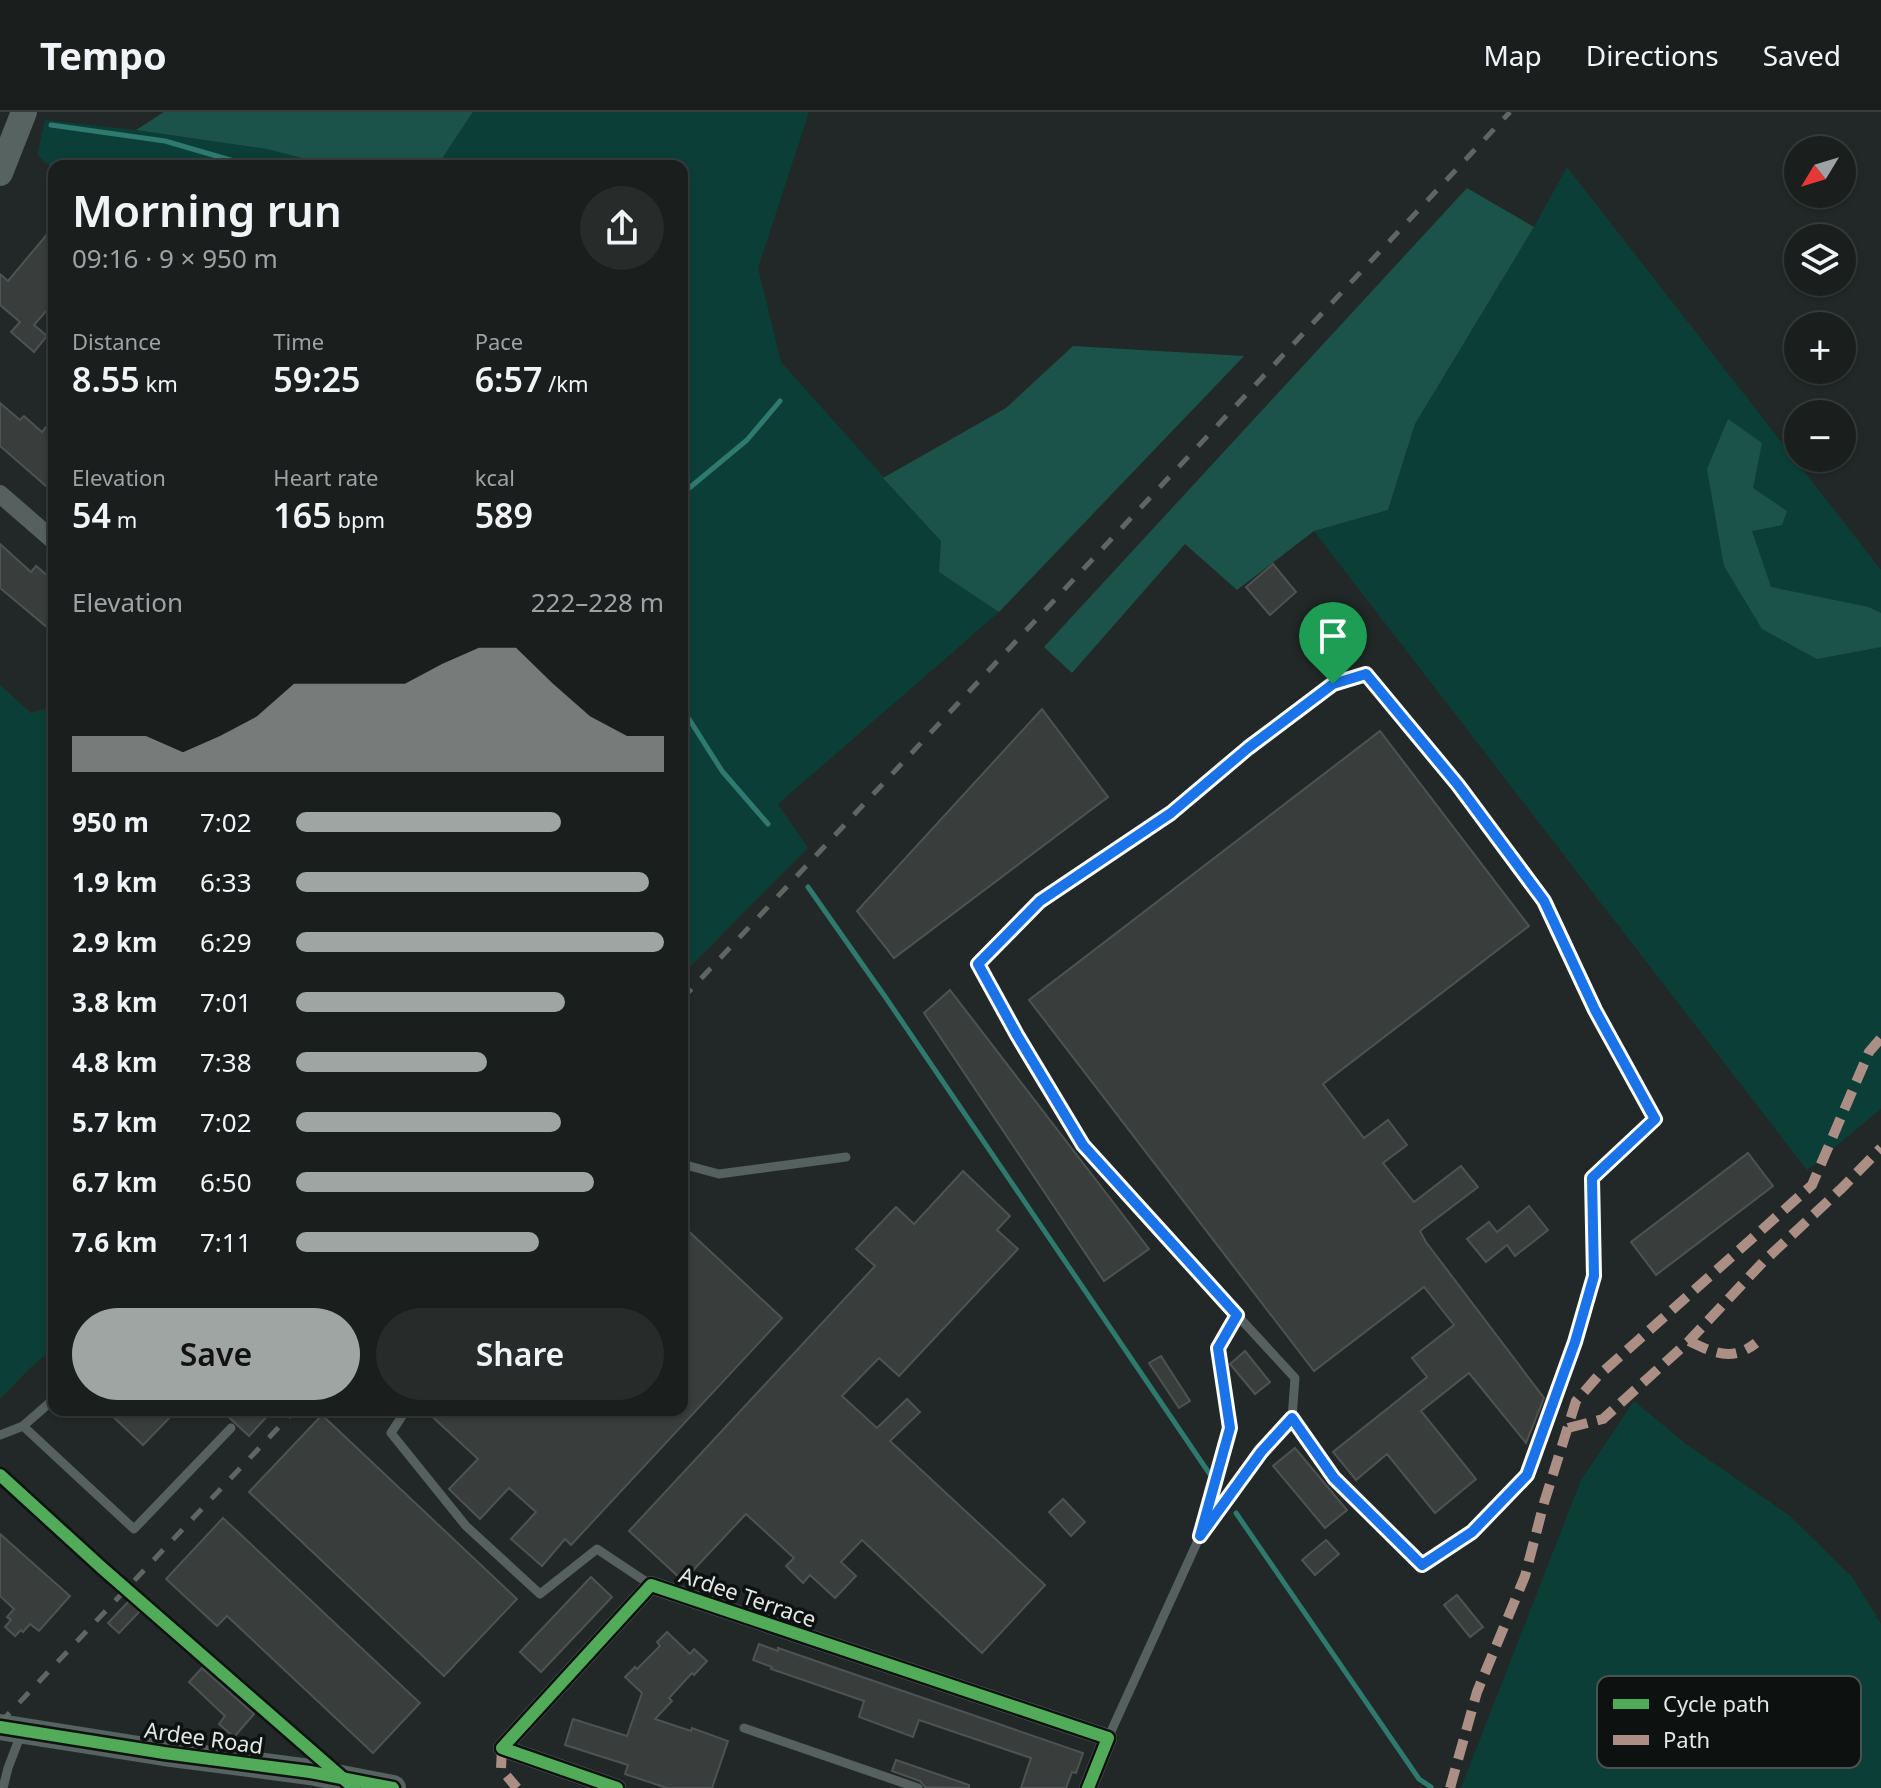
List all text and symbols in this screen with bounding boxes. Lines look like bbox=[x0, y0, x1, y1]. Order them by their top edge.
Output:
text: Tempo bbox=[40, 29, 167, 81]
text: Map bbox=[1483, 36, 1542, 74]
text: Directions bbox=[1586, 36, 1719, 74]
text: Saved bbox=[1763, 36, 1841, 74]
north arrow bbox=[1784, 136, 1856, 208]
map controls bbox=[1784, 136, 1856, 472]
text: Morning run bbox=[72, 180, 342, 240]
button: share bbox=[580, 186, 664, 270]
button: layers bbox=[1784, 224, 1856, 296]
text: 09:16 · 9 × 950 m bbox=[72, 240, 278, 276]
button: + bbox=[1784, 312, 1856, 384]
text: Distance bbox=[72, 326, 161, 356]
text: Time bbox=[273, 326, 324, 356]
text: Pace bbox=[475, 326, 523, 356]
text: 8.55 bbox=[72, 356, 140, 402]
text: 59:25 bbox=[273, 356, 361, 402]
text: 6:57 bbox=[475, 356, 542, 402]
text: km bbox=[140, 368, 178, 398]
text: /km bbox=[542, 368, 589, 398]
button: − bbox=[1784, 400, 1856, 472]
text: Elevation bbox=[72, 462, 166, 492]
text: Heart rate bbox=[273, 462, 378, 492]
text: kcal bbox=[475, 462, 515, 492]
text: 54 bbox=[72, 492, 111, 538]
text: 165 bbox=[273, 492, 332, 538]
text: 589 bbox=[475, 492, 533, 538]
text: m bbox=[111, 504, 137, 534]
text: bpm bbox=[332, 504, 385, 534]
text: Elevation bbox=[72, 584, 183, 620]
text: 222–228 m bbox=[531, 584, 664, 620]
pin bbox=[1299, 602, 1367, 684]
icon: arrive bbox=[1311, 614, 1355, 658]
text: 950 m bbox=[72, 804, 149, 840]
text: 7:02 bbox=[200, 804, 252, 840]
text: 1.9 km bbox=[72, 864, 157, 900]
text: 6:33 bbox=[200, 864, 252, 900]
text: 2.9 km bbox=[72, 924, 157, 960]
text: 6:29 bbox=[200, 924, 252, 960]
text: 3.8 km bbox=[72, 984, 157, 1020]
text: 7:01 bbox=[200, 984, 252, 1020]
text: 4.8 km bbox=[72, 1044, 157, 1080]
text: 7:38 bbox=[200, 1044, 252, 1080]
text: 5.7 km bbox=[72, 1104, 157, 1140]
text: 7:02 bbox=[200, 1104, 252, 1140]
text: 6.7 km bbox=[72, 1164, 157, 1200]
text: 6:50 bbox=[200, 1164, 252, 1200]
text: 7.6 km bbox=[72, 1224, 157, 1260]
text: 7:11 bbox=[200, 1224, 252, 1260]
button: Save bbox=[72, 1308, 360, 1400]
button: Share bbox=[376, 1308, 664, 1400]
street label: Ardee Terrace bbox=[676, 1559, 820, 1633]
legend bbox=[1597, 1676, 1861, 1768]
text: Cycle path bbox=[1663, 1688, 1770, 1718]
street label: Ardee Road bbox=[143, 1714, 265, 1760]
text: Path bbox=[1663, 1724, 1710, 1754]

